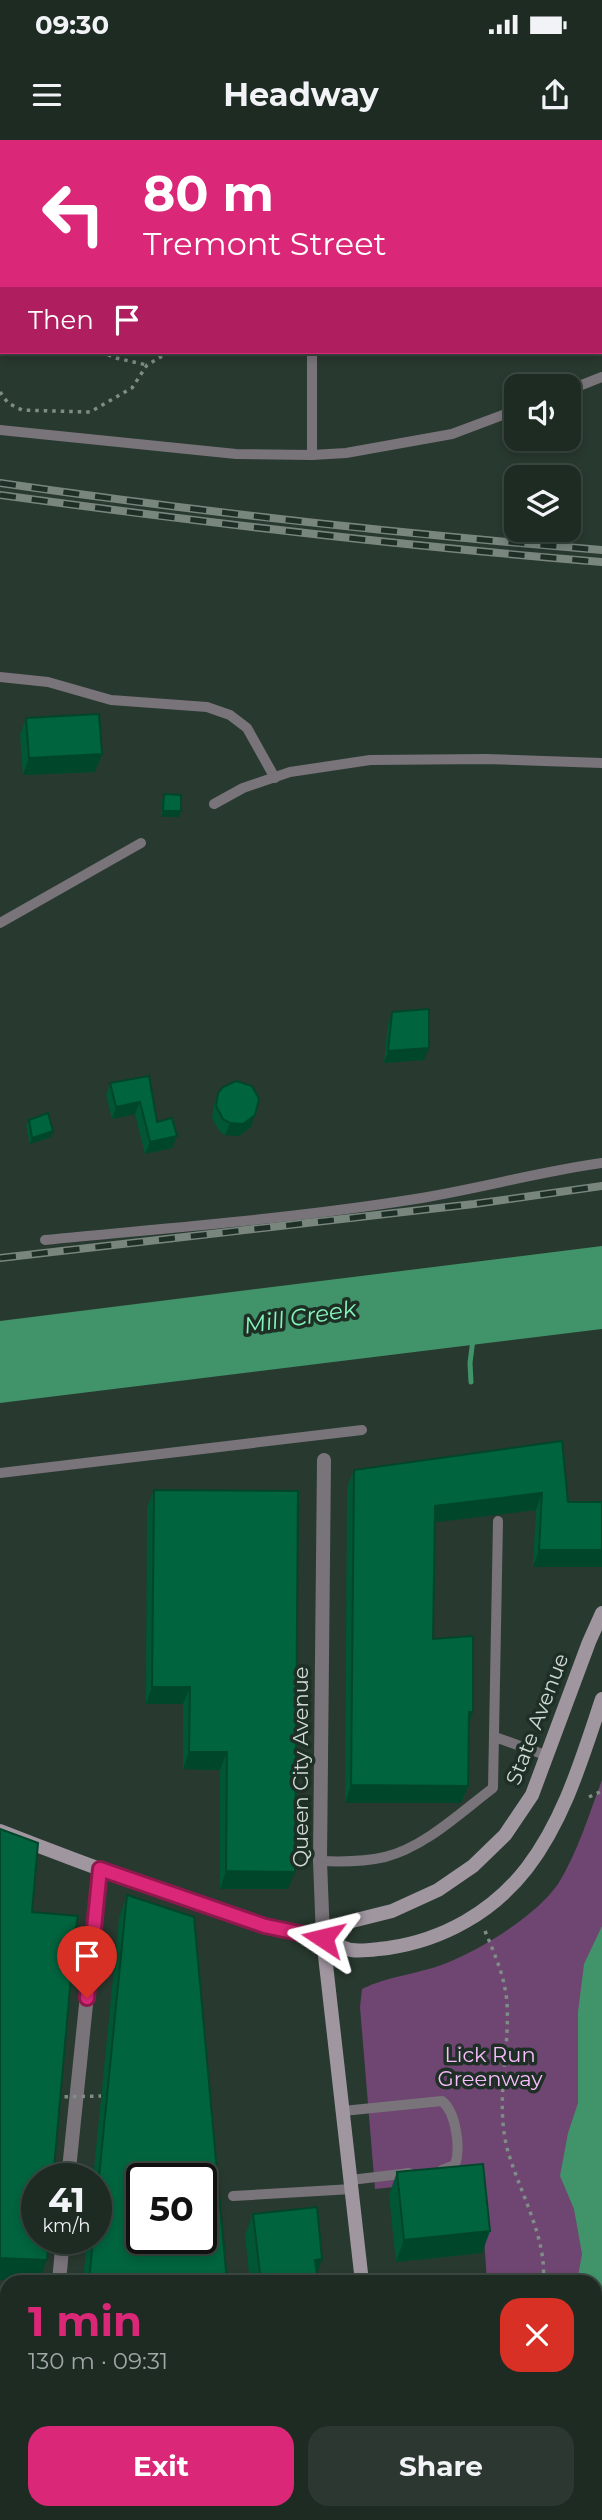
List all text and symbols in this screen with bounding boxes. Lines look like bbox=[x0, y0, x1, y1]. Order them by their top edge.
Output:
text: 09:30 bbox=[35, 9, 109, 41]
text: Headway bbox=[223, 75, 379, 114]
icon: menu bbox=[28, 76, 66, 114]
icon: share bbox=[536, 76, 574, 114]
text: 80 m bbox=[143, 164, 274, 223]
icon: left bbox=[28, 168, 119, 259]
text: Tremont Street bbox=[143, 224, 386, 263]
icon: arrive bbox=[108, 301, 146, 339]
text: Then bbox=[28, 304, 94, 336]
map controls bbox=[504, 374, 581, 542]
button: sound bbox=[504, 374, 581, 451]
button: layers bbox=[504, 465, 581, 542]
water label: Mill Creek bbox=[242, 1294, 360, 1340]
street label: State Avenue bbox=[500, 1650, 574, 1788]
street label: Queen City Avenue bbox=[288, 1666, 313, 1868]
position arrow bbox=[286, 1901, 360, 1975]
pin bbox=[57, 1926, 117, 1998]
icon: arrive bbox=[68, 1937, 106, 1975]
park label: Lick Run Greenway bbox=[437, 2042, 543, 2091]
speed limit sign: 50 bbox=[126, 2163, 217, 2254]
text: 41 bbox=[48, 2178, 85, 2221]
text: km/h bbox=[42, 2215, 91, 2237]
text: 1 min bbox=[28, 2295, 142, 2347]
button: close bbox=[500, 2298, 574, 2372]
text: 130 m · 09:31 bbox=[28, 2347, 168, 2375]
button: Exit bbox=[28, 2426, 294, 2506]
button: Share bbox=[308, 2426, 574, 2506]

